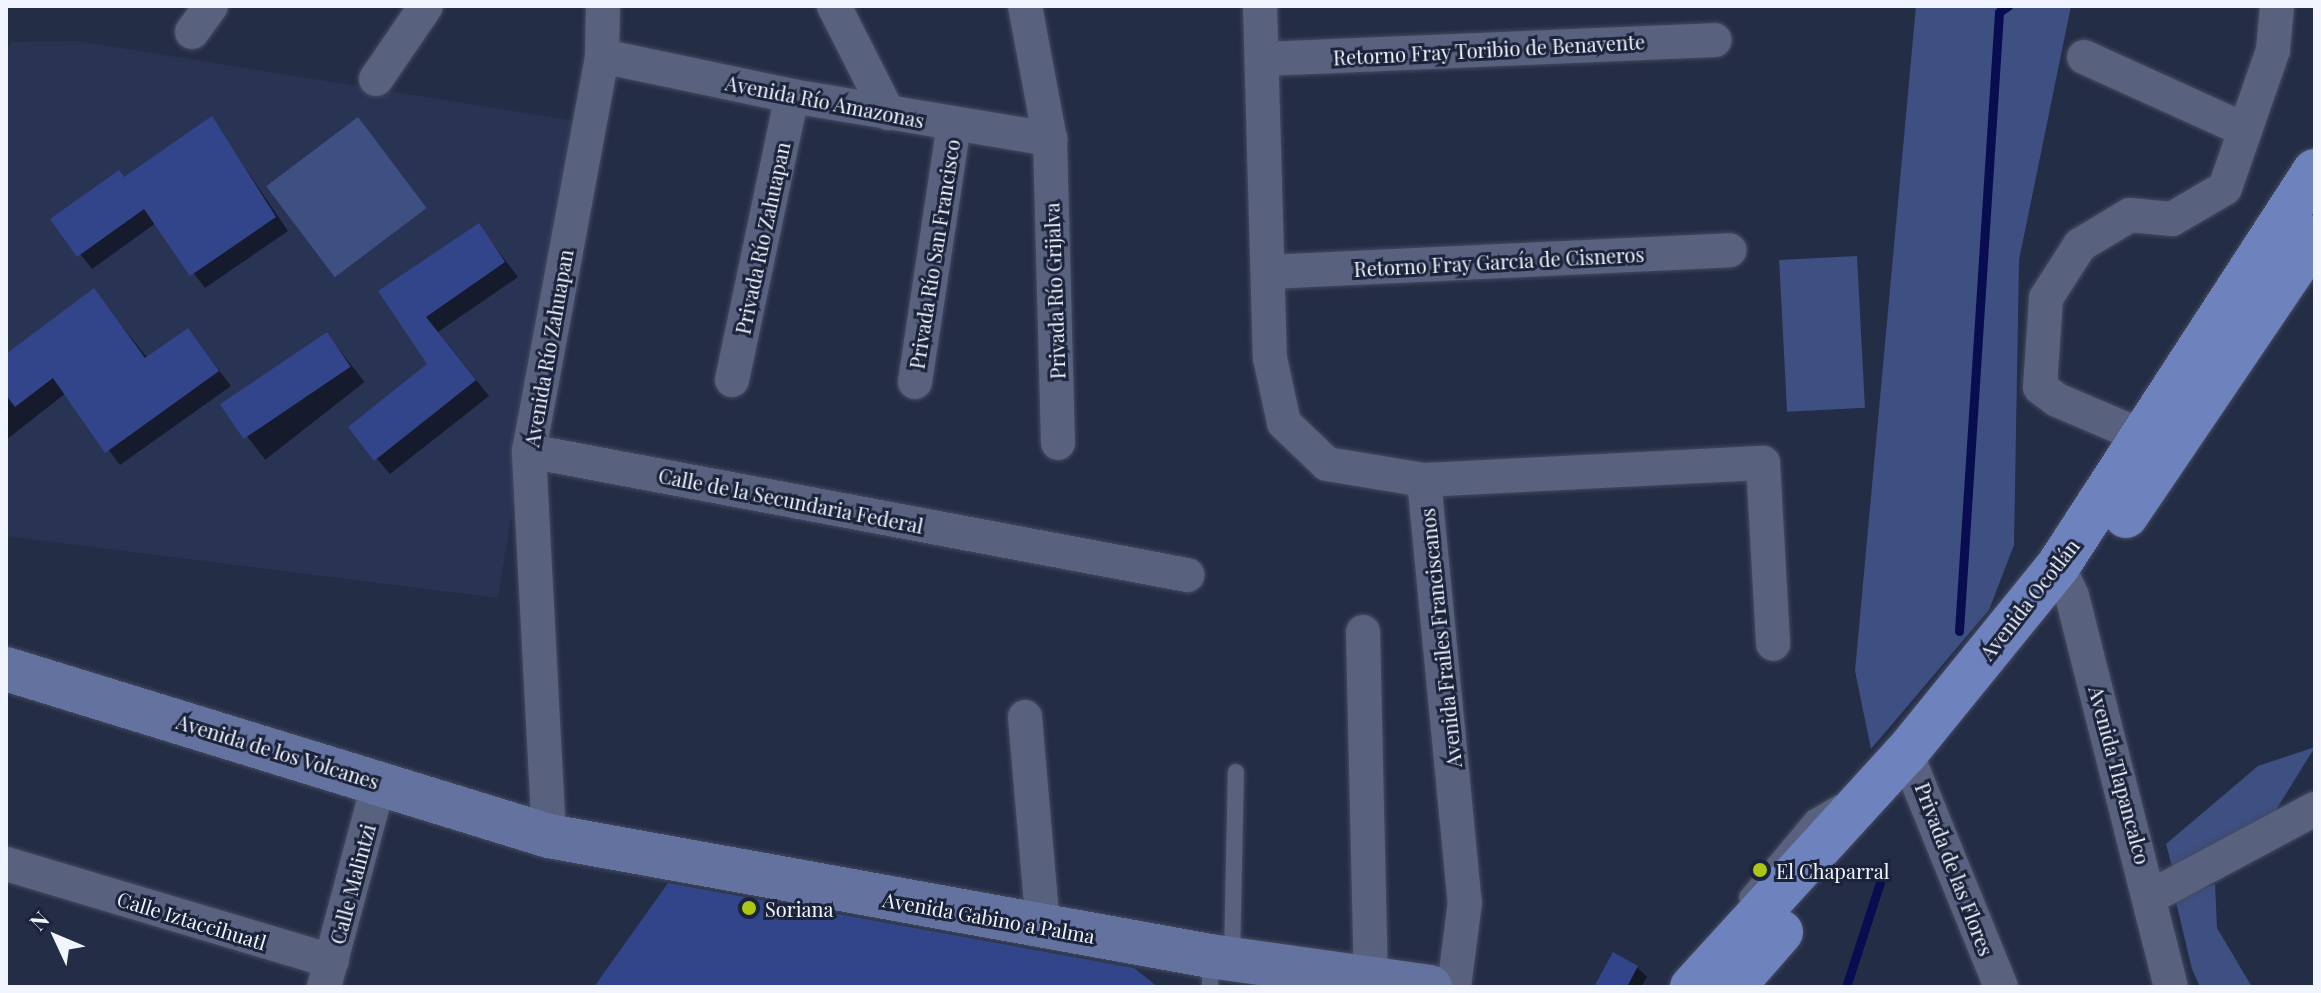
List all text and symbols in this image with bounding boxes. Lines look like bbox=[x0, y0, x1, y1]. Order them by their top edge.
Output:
street label: Retorno Fray Toribio de Benavente bbox=[1332, 29, 1646, 69]
street label: Avenida Río Amazonas bbox=[723, 70, 927, 132]
street label: Privada Río San Francisco bbox=[904, 137, 964, 371]
street label: Privada Río Zahuapan bbox=[730, 140, 794, 336]
street label: Privada Río Grijalva bbox=[1039, 202, 1069, 380]
street label: Retorno Fray García de Cisneros bbox=[1353, 241, 1645, 281]
street label: Avenida Río Zahuapan bbox=[519, 247, 577, 449]
street label: Calle de la Secundaria Federal bbox=[656, 462, 926, 538]
street label: Avenida Frailes Franciscanos bbox=[1414, 507, 1466, 769]
street label: Avenida Ocotlán bbox=[1974, 534, 2084, 664]
street label: Avenida Tlapancalco bbox=[2085, 683, 2155, 867]
street label: Avenida de los Volcanes bbox=[173, 709, 383, 793]
street label: Privada de las Flores bbox=[1911, 779, 1999, 959]
street label: Calle Malintzi bbox=[324, 821, 380, 947]
place label: El Chaparral bbox=[1776, 858, 1889, 882]
marker: El Chaparral bbox=[1751, 861, 1769, 879]
street label: Calle Iztaccihuatl bbox=[114, 886, 270, 954]
street label: Avenida Gabino a Palma bbox=[881, 886, 1097, 948]
place label: Soriana bbox=[765, 896, 833, 920]
north arrow bbox=[16, 897, 96, 977]
marker: Soriana bbox=[740, 899, 758, 917]
text: N bbox=[22, 904, 55, 936]

